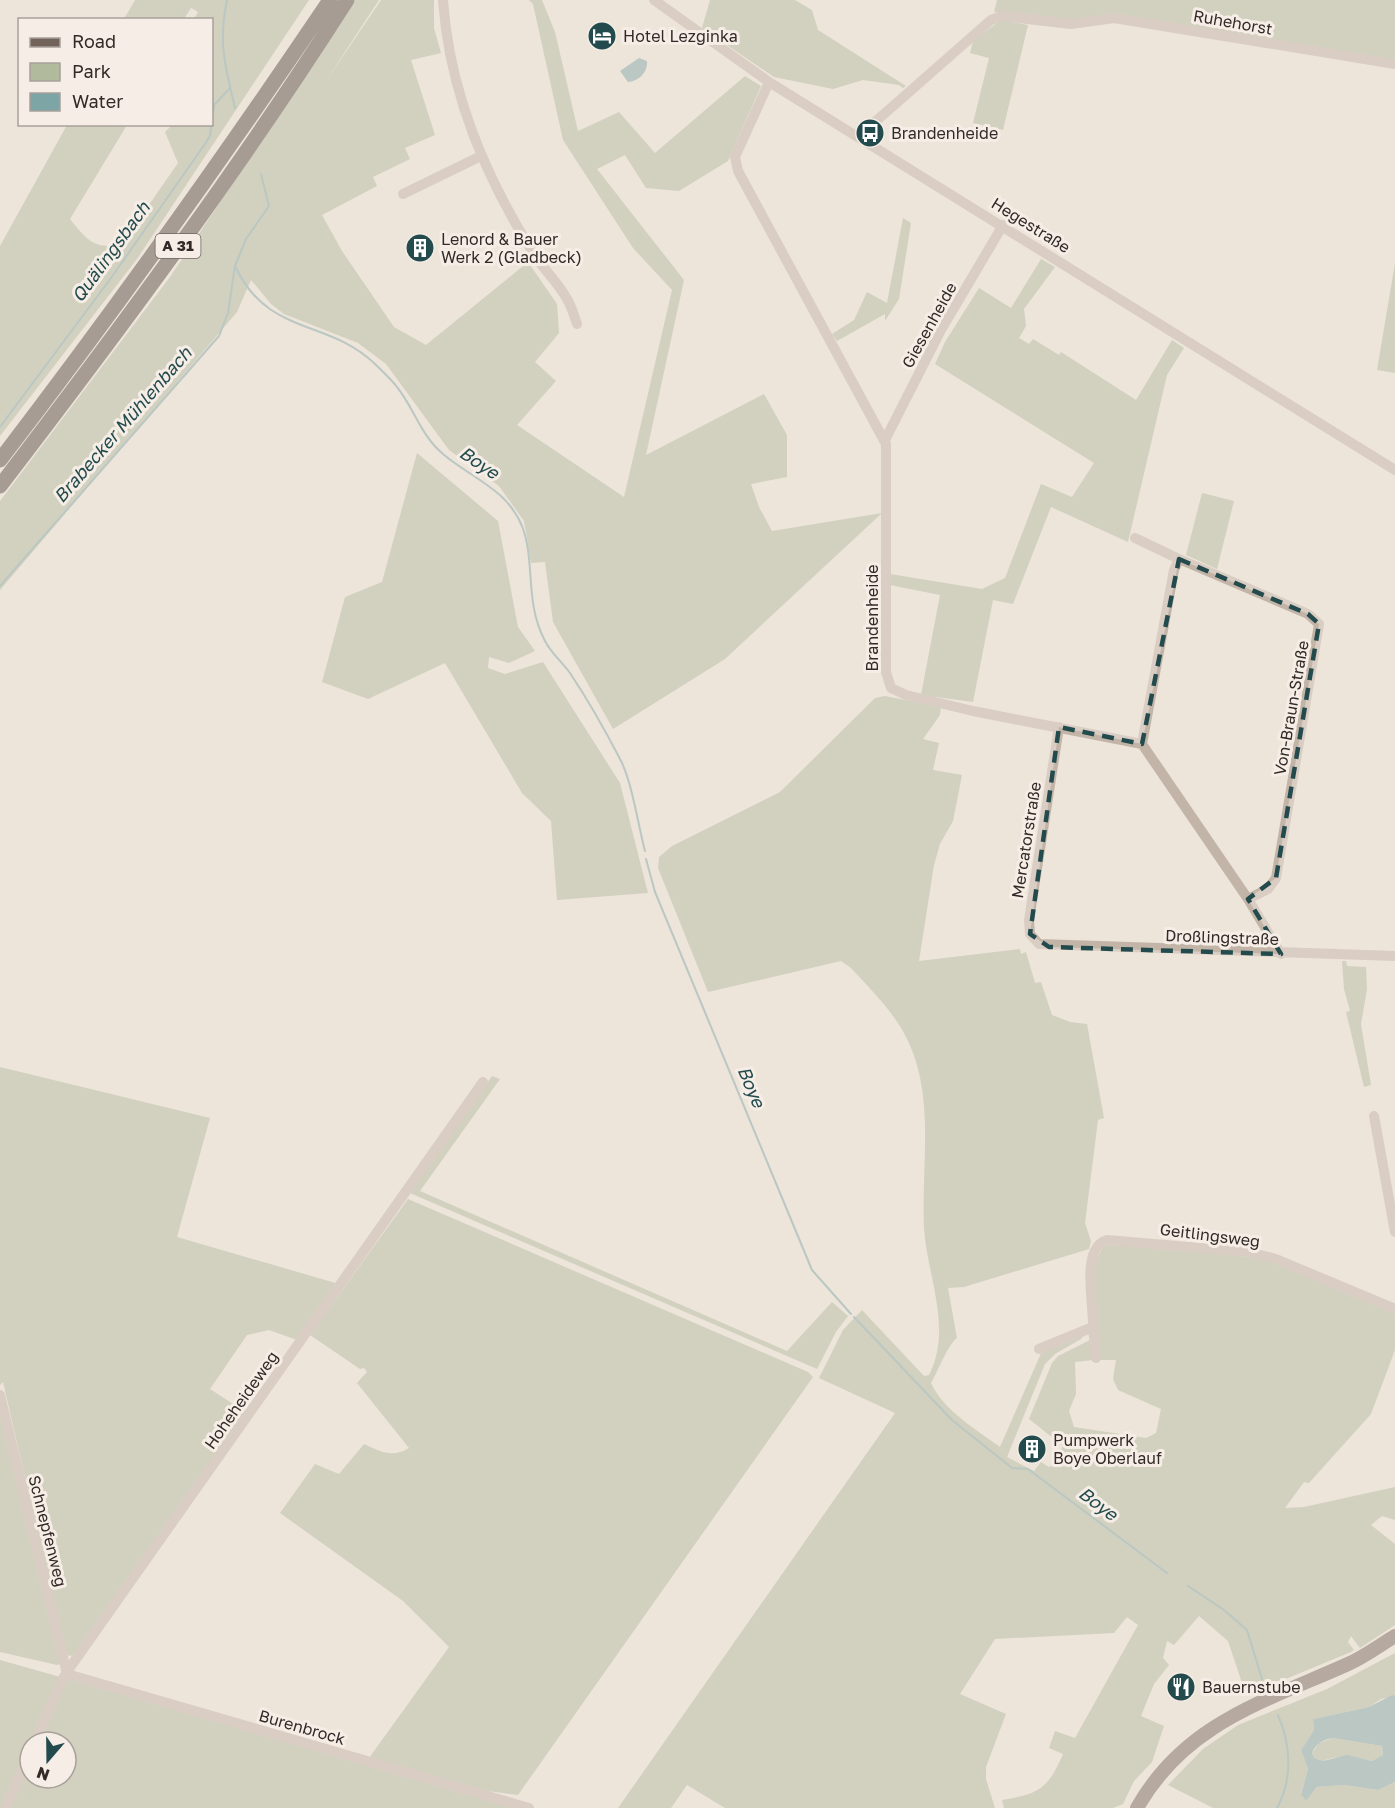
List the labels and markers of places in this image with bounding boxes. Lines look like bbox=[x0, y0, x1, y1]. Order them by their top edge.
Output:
hotel icon: Hotel Lezginka bbox=[586, 20, 618, 52]
place label: Hotel Lezginka bbox=[623, 26, 738, 46]
bus stop icon: Brandenheide bbox=[854, 117, 886, 149]
place label: Brandenheide bbox=[891, 123, 998, 143]
place label: Lenord & Bauer Werk 2 (Gladbeck) bbox=[441, 229, 582, 267]
building icon: Lenord & Bauer Werk 2 (Gladbeck) bbox=[404, 232, 436, 264]
place label: Pumpwerk Boye Oberlauf bbox=[1053, 1430, 1162, 1468]
building icon: Pumpwerk Boye Oberlauf bbox=[1016, 1433, 1048, 1465]
restaurant icon: Bauernstube bbox=[1165, 1671, 1197, 1703]
place label: Bauernstube bbox=[1202, 1677, 1300, 1697]

